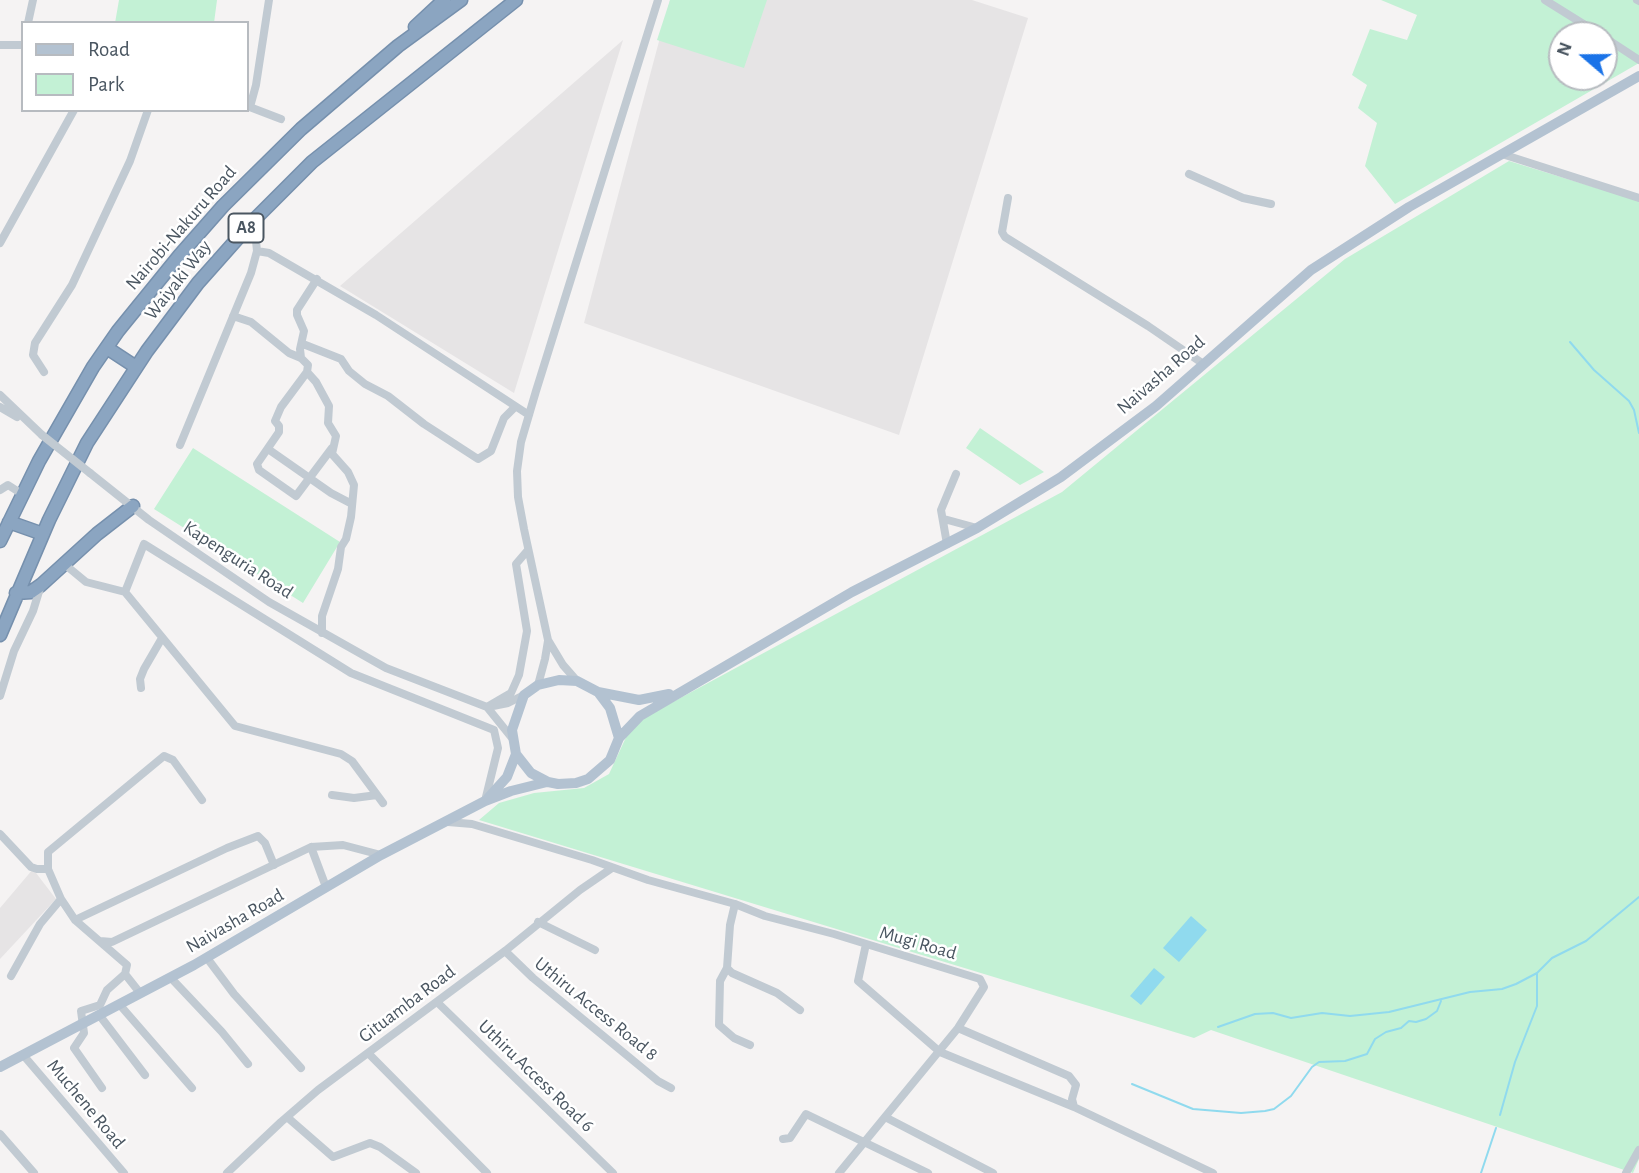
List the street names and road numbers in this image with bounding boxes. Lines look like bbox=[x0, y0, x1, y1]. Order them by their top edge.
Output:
street label: Nairobi-Nakuru Road bbox=[121, 161, 241, 295]
road number: A8 bbox=[229, 213, 264, 242]
street label: Waiyaki Way bbox=[140, 236, 216, 324]
street label: Naivasha Road bbox=[1112, 331, 1210, 419]
street label: Kapenguria Road bbox=[179, 516, 297, 604]
street label: Naivasha Road bbox=[182, 884, 288, 958]
street label: Mugi Road bbox=[877, 921, 959, 965]
street label: Uthiru Access Road 8 bbox=[530, 952, 662, 1066]
street label: Gituamba Road bbox=[354, 960, 460, 1048]
street label: Uthiru Access Road 6 bbox=[473, 1015, 599, 1137]
street label: Muchene Road bbox=[42, 1055, 130, 1153]

